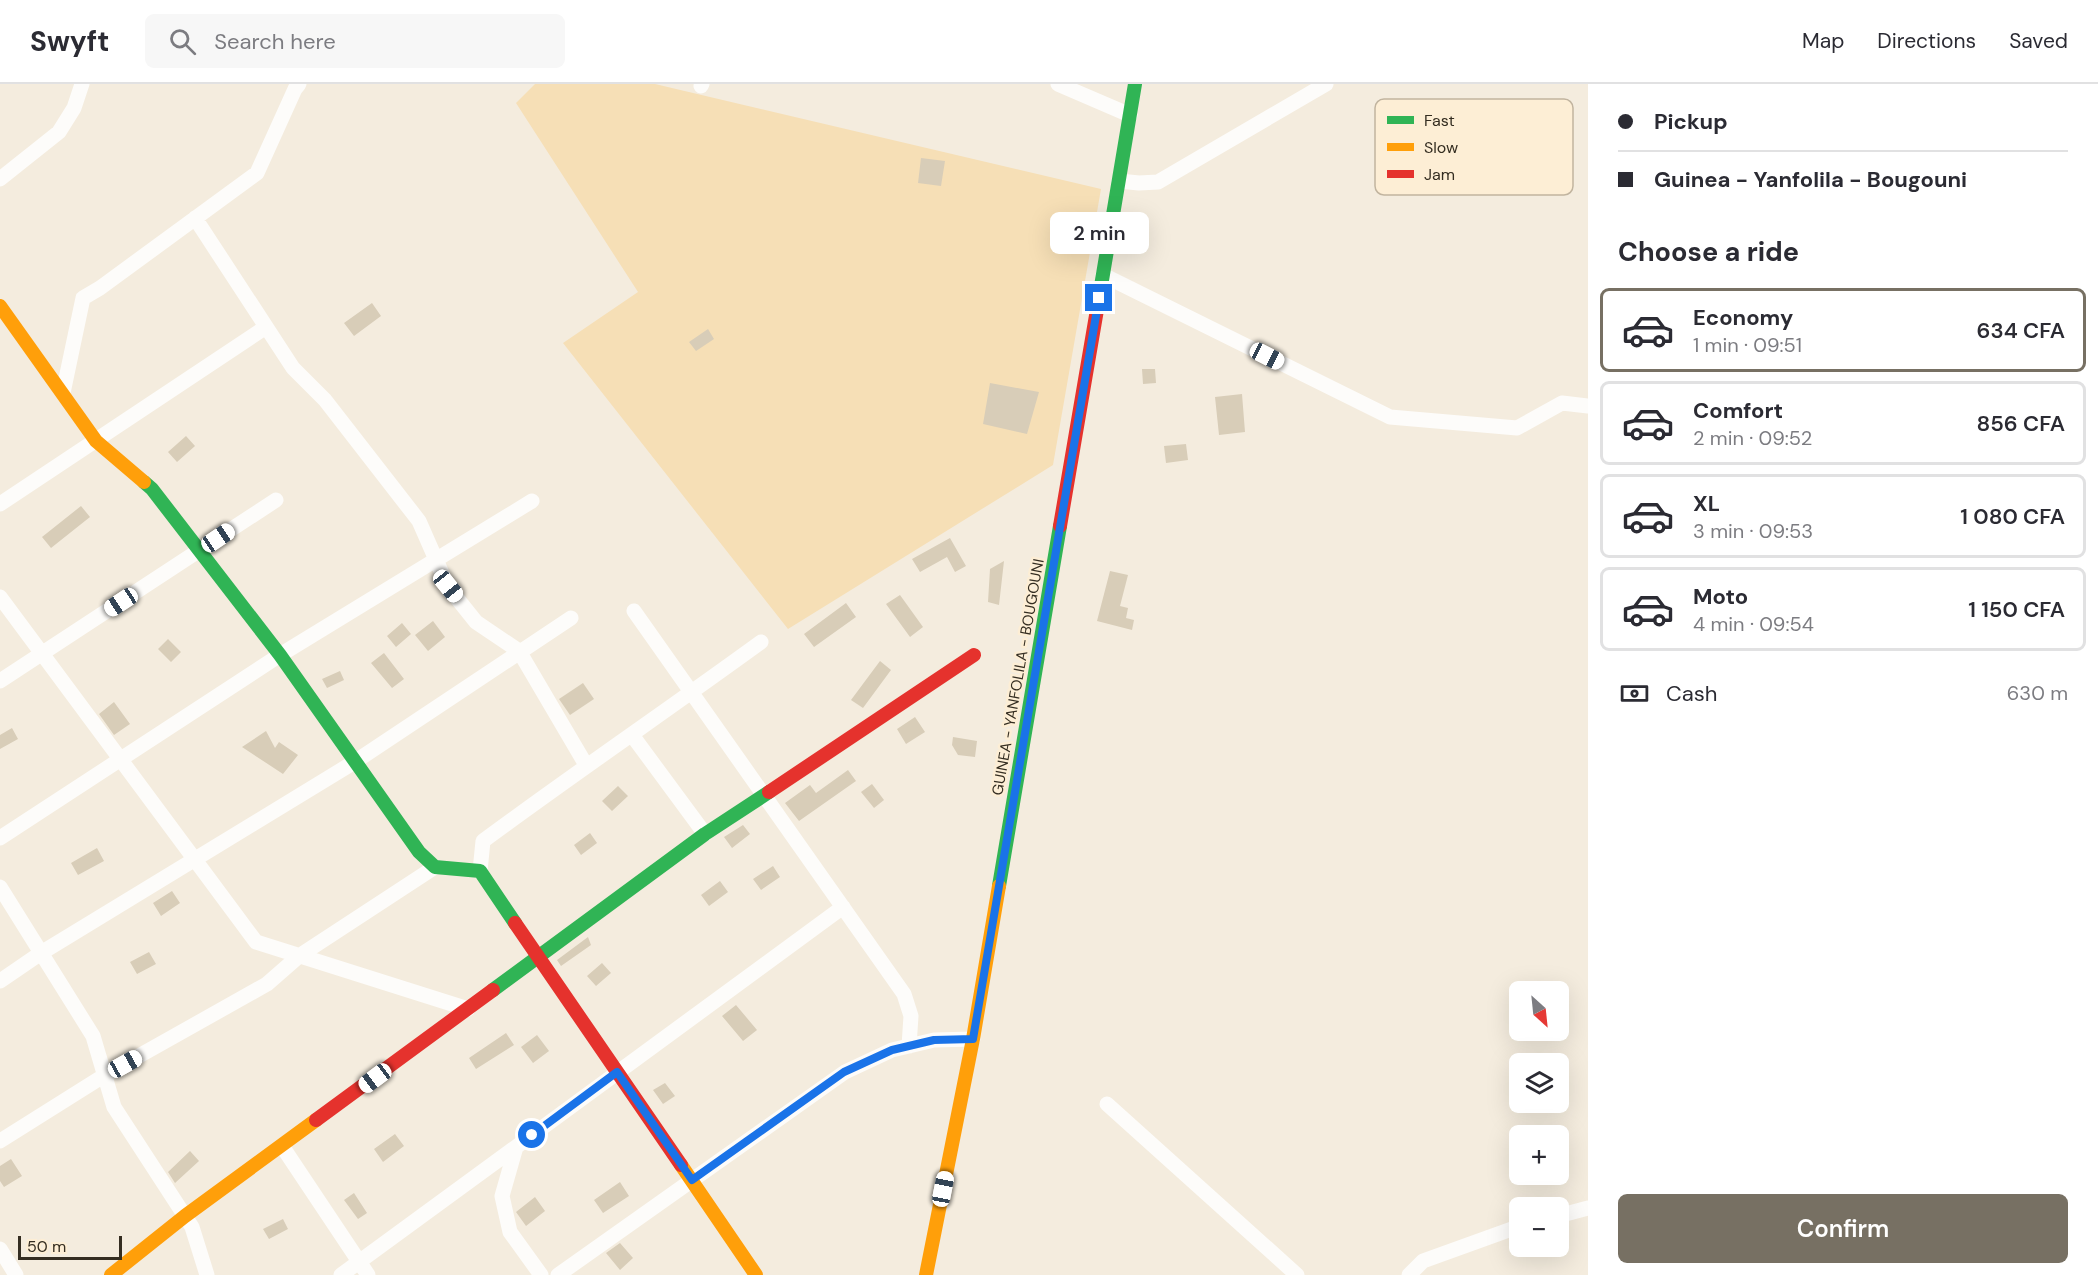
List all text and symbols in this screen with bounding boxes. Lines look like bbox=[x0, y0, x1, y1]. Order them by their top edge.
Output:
search box bbox=[145, 14, 565, 68]
text: Swyft bbox=[30, 23, 109, 60]
icon: search bbox=[166, 25, 199, 58]
text: Search here bbox=[214, 27, 336, 56]
text: Map bbox=[1802, 27, 1844, 55]
text: Directions bbox=[1877, 27, 1976, 55]
text: Saved bbox=[2009, 27, 2068, 55]
legend bbox=[1375, 99, 1573, 195]
text: Pickup bbox=[1654, 107, 1728, 136]
text: Fast bbox=[1424, 110, 1455, 131]
text: Slow bbox=[1424, 137, 1458, 158]
text: Jam bbox=[1424, 164, 1455, 185]
text: Guinea - Yanfolila - Bougouni bbox=[1654, 165, 1967, 194]
callout: 2 min bbox=[1050, 211, 1148, 253]
text: 2 min bbox=[1073, 220, 1126, 246]
text: Choose a ride bbox=[1618, 234, 1799, 269]
route end bbox=[1085, 284, 1112, 311]
icon: car bbox=[1621, 303, 1675, 357]
text: Economy bbox=[1693, 303, 1793, 332]
text: 634 CFA bbox=[1977, 316, 2065, 345]
text: 1 min · 09:51 bbox=[1693, 332, 1802, 358]
car bbox=[1247, 340, 1287, 372]
icon: car bbox=[1621, 396, 1675, 450]
text: Comfort bbox=[1693, 396, 1783, 425]
text: 856 CFA bbox=[1976, 409, 2065, 438]
text: 2 min · 09:52 bbox=[1693, 425, 1812, 451]
icon: car bbox=[1621, 489, 1675, 543]
text: XL bbox=[1693, 489, 1720, 518]
text: 1 080 CFA bbox=[1960, 502, 2065, 531]
text: 3 min · 09:53 bbox=[1693, 518, 1813, 544]
car bbox=[198, 520, 238, 556]
street label: GUINEA - YANFOLILA - BOUGOUNI bbox=[987, 557, 1049, 797]
car bbox=[430, 566, 466, 606]
icon: car bbox=[1621, 582, 1675, 636]
text: Moto bbox=[1693, 582, 1748, 611]
car bbox=[101, 585, 141, 619]
text: 1 150 CFA bbox=[1968, 595, 2065, 624]
text: 4 min · 09:54 bbox=[1693, 611, 1814, 637]
icon: cash bbox=[1618, 677, 1651, 710]
text: Cash bbox=[1666, 679, 1717, 708]
text: 630 m bbox=[2007, 680, 2068, 706]
north arrow bbox=[1509, 981, 1569, 1041]
map controls bbox=[1509, 981, 1569, 1257]
car bbox=[105, 1047, 145, 1081]
button: layers bbox=[1509, 1053, 1569, 1113]
car bbox=[355, 1060, 395, 1096]
route start bbox=[518, 1121, 545, 1148]
button: + bbox=[1509, 1125, 1569, 1185]
car bbox=[931, 1170, 955, 1208]
button: Confirm bbox=[1618, 1194, 2068, 1263]
button: − bbox=[1509, 1197, 1569, 1257]
scale bar bbox=[18, 1233, 122, 1260]
text: 50 m bbox=[27, 1236, 66, 1257]

